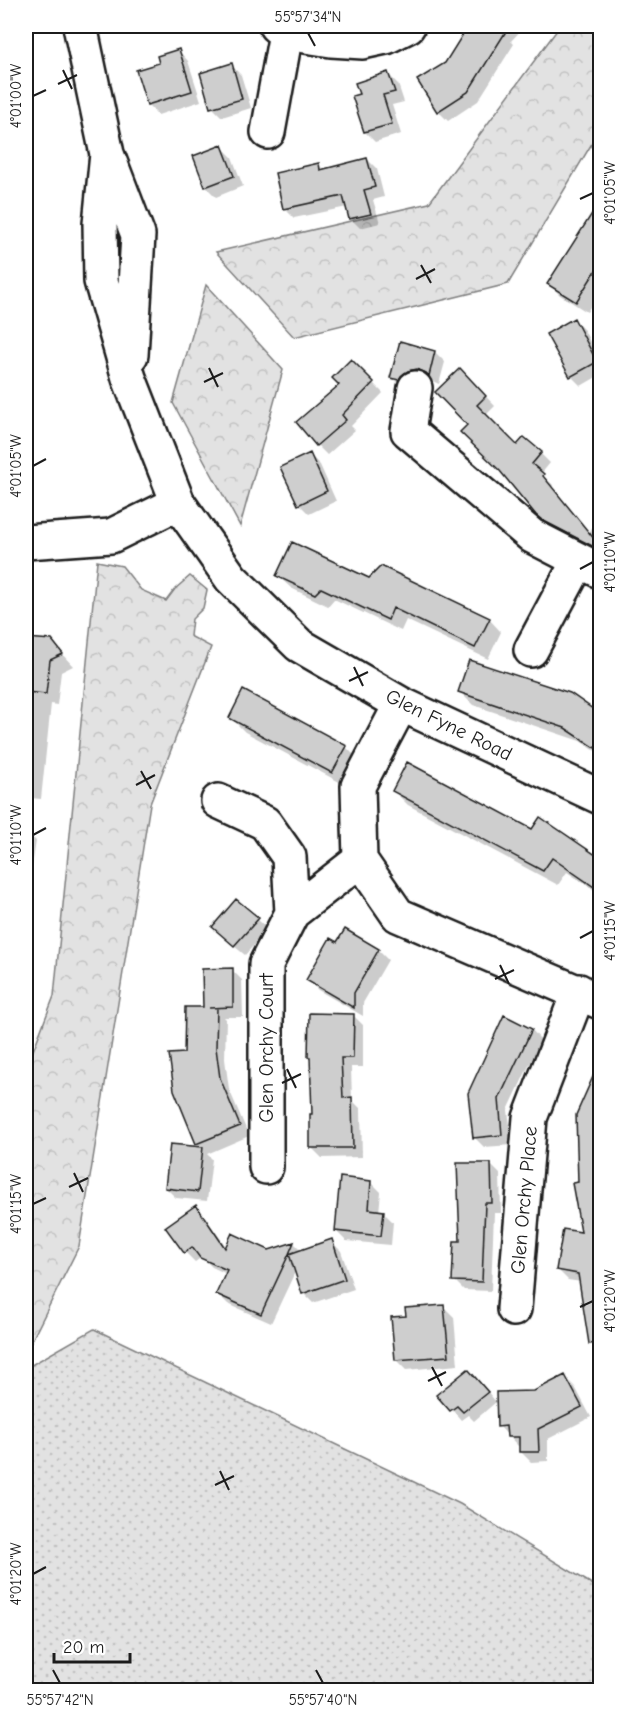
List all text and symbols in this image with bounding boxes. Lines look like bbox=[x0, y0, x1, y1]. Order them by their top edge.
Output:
text: 55°57'34"N bbox=[275, 8, 341, 26]
text: 4°01'00"W bbox=[7, 64, 25, 128]
text: 4°01'05"W bbox=[601, 161, 619, 225]
text: 4°01'05"W bbox=[7, 434, 25, 498]
text: 4°01'10"W bbox=[601, 531, 619, 593]
street label: Glen Fyne Road bbox=[382, 684, 516, 766]
text: 4°01'10"W bbox=[7, 804, 25, 866]
text: 4°01'15"W bbox=[601, 901, 619, 961]
street label: Glen Orchy Court bbox=[255, 972, 278, 1123]
street label: Glen Orchy Place bbox=[506, 1125, 542, 1275]
text: 4°01'15"W bbox=[7, 1174, 25, 1234]
text: 4°01'20"W bbox=[601, 1269, 619, 1333]
text: 4°01'20"W bbox=[7, 1542, 25, 1606]
scale bar bbox=[54, 1626, 130, 1664]
text: 20 m bbox=[63, 1637, 104, 1658]
text: 55°57'42"N bbox=[26, 1691, 94, 1709]
text: 55°57'40"N bbox=[289, 1691, 357, 1709]

